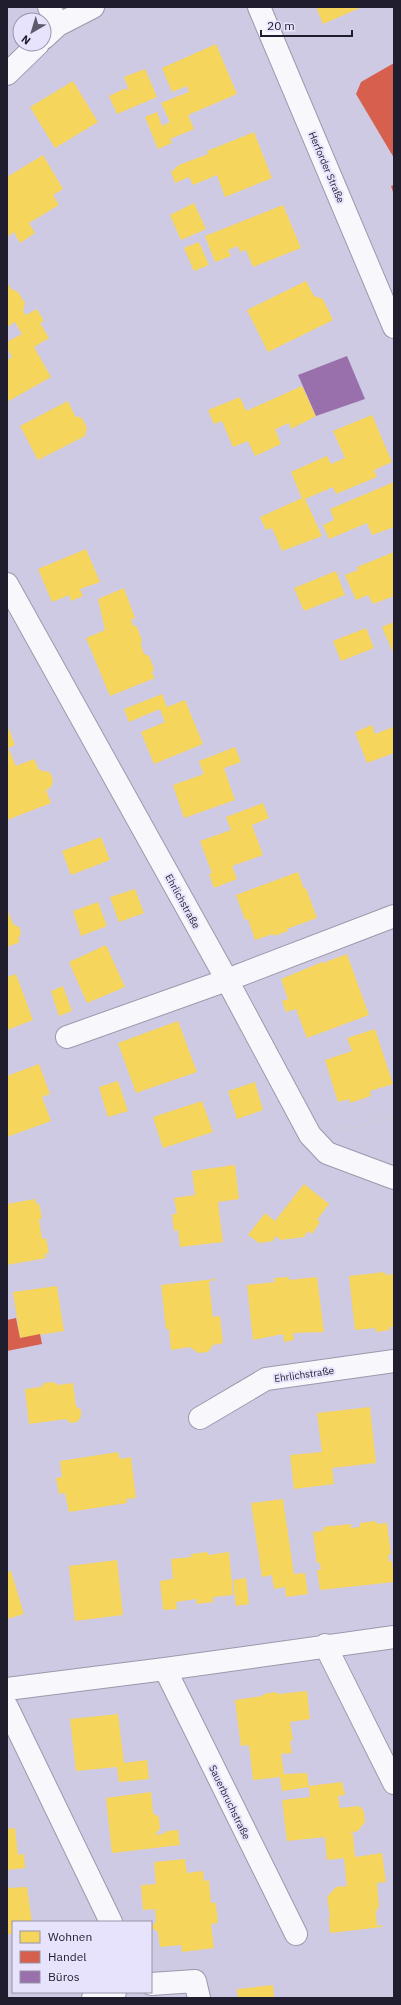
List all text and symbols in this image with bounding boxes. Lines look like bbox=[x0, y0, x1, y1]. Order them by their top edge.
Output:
north arrow bbox=[12, 12, 52, 52]
scale bar bbox=[261, 12, 352, 38]
text: 20 m bbox=[267, 18, 295, 33]
text: N bbox=[18, 32, 33, 48]
street label: Herforder Straße bbox=[306, 130, 348, 205]
street label: Ehrlichstraße bbox=[162, 872, 203, 931]
street label: Ehrlichstraße bbox=[273, 1364, 335, 1385]
street label: Sauerbruchstraße bbox=[206, 1763, 253, 1842]
legend bbox=[12, 1921, 152, 1993]
text: Wohnen bbox=[48, 1929, 92, 1944]
text: Handel bbox=[48, 1949, 87, 1964]
text: Büros bbox=[48, 1969, 80, 1984]

